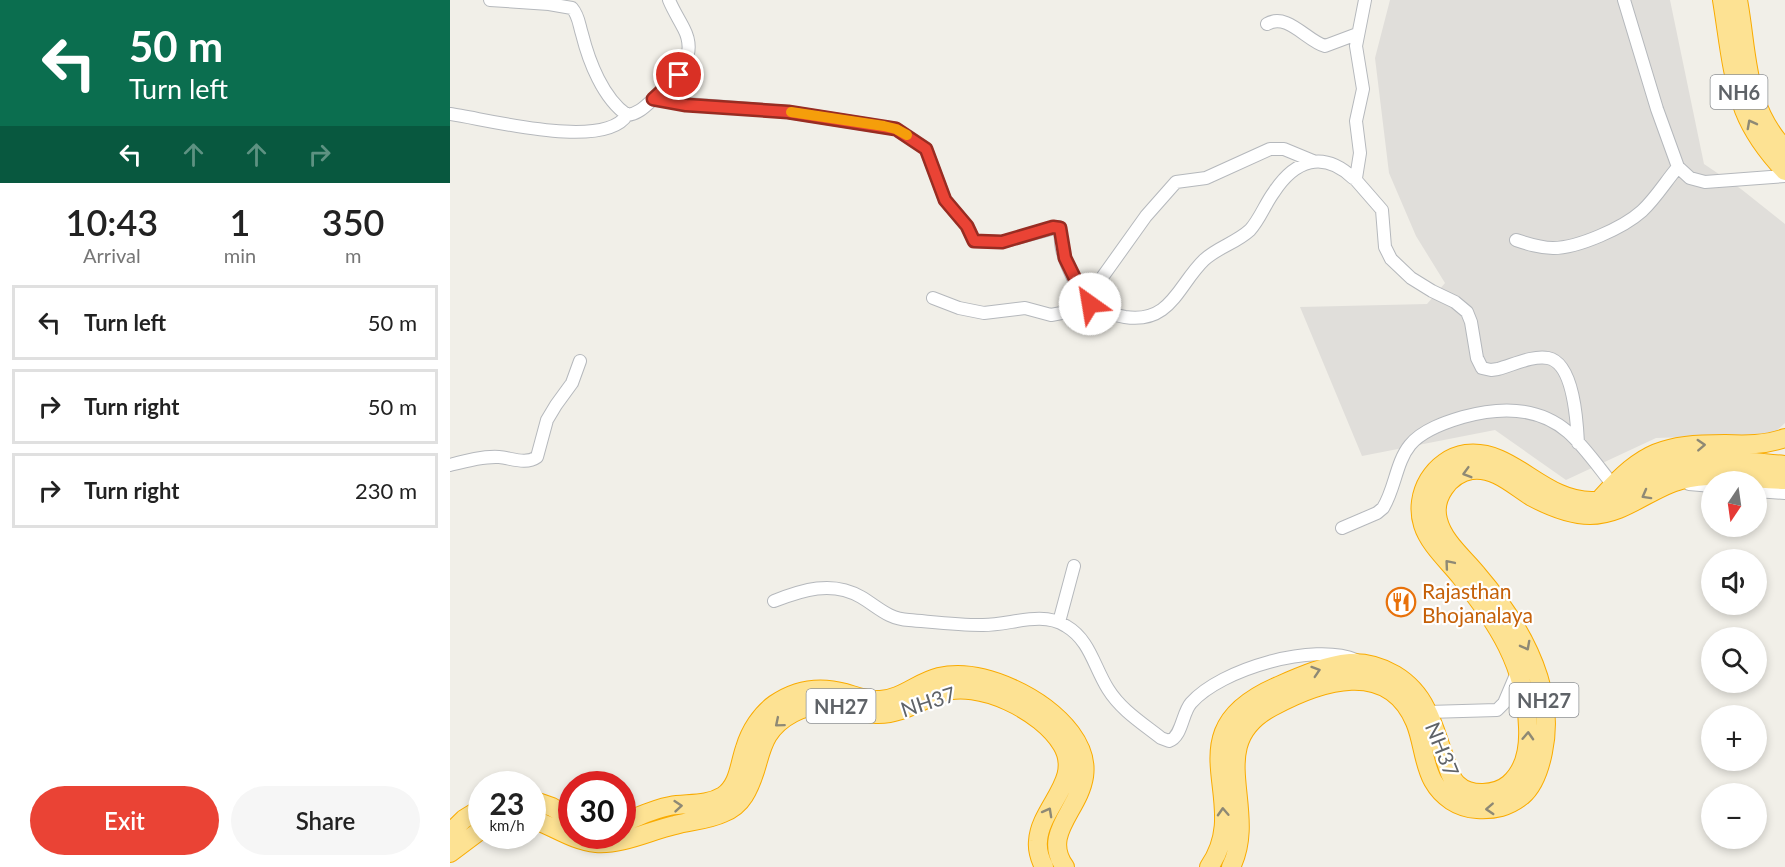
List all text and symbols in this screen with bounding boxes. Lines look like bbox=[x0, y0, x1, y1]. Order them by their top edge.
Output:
text: 50 m bbox=[129, 21, 223, 71]
icon: left bbox=[30, 24, 108, 102]
pin bbox=[653, 49, 704, 100]
icon: arrive bbox=[662, 58, 695, 91]
text: Turn left bbox=[129, 72, 228, 105]
road number: NH6 bbox=[1710, 75, 1768, 109]
one-way arrow bbox=[1747, 120, 1758, 130]
icon: left bbox=[114, 138, 147, 171]
icon: ahead bbox=[177, 138, 210, 171]
icon: ahead bbox=[240, 138, 273, 171]
icon: right bbox=[303, 138, 336, 171]
text: 10:43 bbox=[66, 200, 158, 244]
text: 1 bbox=[230, 200, 250, 244]
text: 350 bbox=[322, 200, 384, 244]
text: Arrival bbox=[83, 243, 141, 267]
text: min bbox=[224, 243, 256, 267]
text: m bbox=[345, 243, 361, 267]
position arrow bbox=[1058, 272, 1122, 336]
icon: left bbox=[33, 306, 66, 339]
text: Turn left bbox=[84, 309, 166, 336]
text: 50 m bbox=[368, 309, 417, 336]
icon: right bbox=[33, 390, 66, 423]
text: Turn right bbox=[84, 393, 179, 420]
text: 50 m bbox=[368, 393, 417, 420]
one-way arrow bbox=[1697, 438, 1706, 451]
one-way arrow bbox=[1462, 466, 1473, 478]
north arrow bbox=[1701, 471, 1767, 537]
map controls bbox=[1701, 471, 1767, 849]
icon: right bbox=[33, 474, 66, 507]
text: Turn right bbox=[84, 477, 179, 504]
text: 230 m bbox=[355, 477, 417, 504]
one-way arrow bbox=[1642, 488, 1653, 500]
button: sound bbox=[1701, 549, 1767, 615]
one-way arrow bbox=[1446, 560, 1457, 571]
place label: Rajasthan Bhojanalaya bbox=[1422, 578, 1533, 627]
restaurant icon: Rajasthan Bhojanalaya bbox=[1385, 586, 1417, 618]
button: search bbox=[1701, 627, 1767, 693]
one-way arrow bbox=[1519, 640, 1530, 650]
one-way arrow bbox=[1310, 666, 1321, 679]
street label: NH37 bbox=[897, 680, 959, 722]
road number: NH27 bbox=[1510, 683, 1578, 717]
road number: NH27 bbox=[806, 689, 876, 723]
button: + bbox=[1701, 705, 1767, 771]
one-way arrow bbox=[775, 716, 786, 727]
street label: NH37 bbox=[1421, 718, 1465, 780]
one-way arrow bbox=[1521, 732, 1534, 741]
speed limit sign: 30 bbox=[558, 771, 636, 849]
button: − bbox=[1701, 783, 1767, 849]
text: 23 bbox=[490, 785, 524, 821]
button: Exit bbox=[30, 786, 219, 855]
button: Share bbox=[231, 786, 420, 855]
one-way arrow bbox=[674, 800, 683, 813]
one-way arrow bbox=[1485, 802, 1494, 815]
one-way arrow bbox=[1041, 808, 1052, 818]
one-way arrow bbox=[1216, 808, 1229, 817]
text: km/h bbox=[489, 816, 525, 834]

